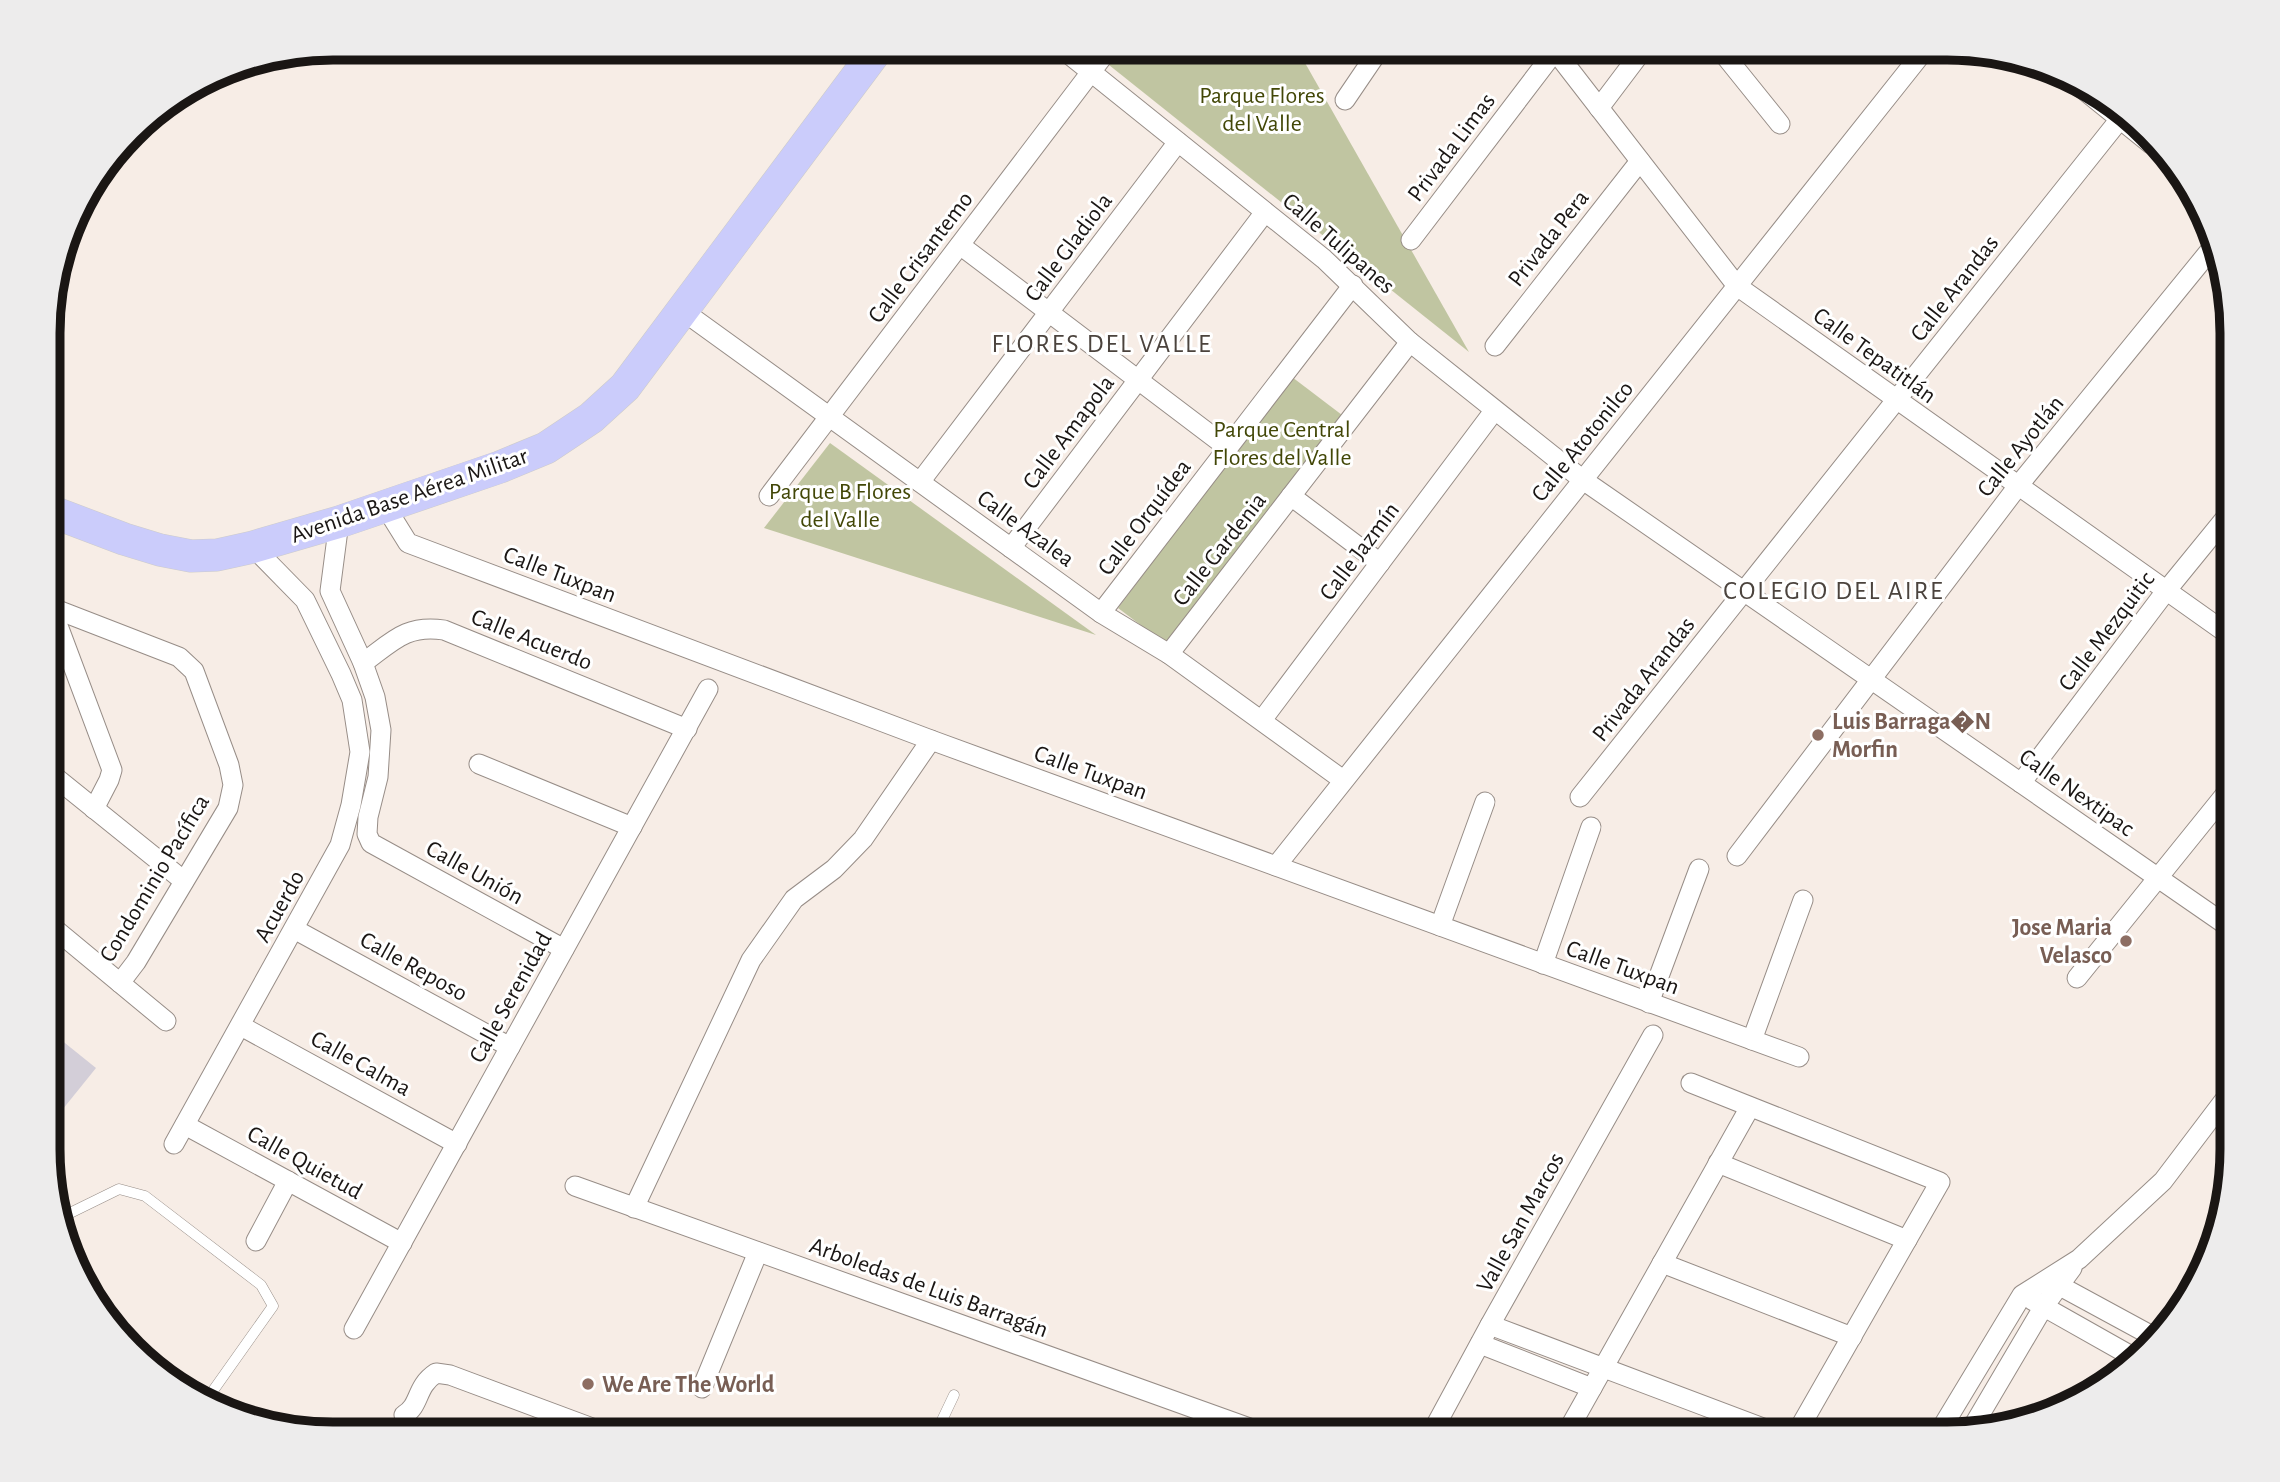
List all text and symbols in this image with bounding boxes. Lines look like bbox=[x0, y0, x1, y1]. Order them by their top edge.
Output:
park label: Parque Flores del Valle bbox=[1199, 84, 1325, 136]
street label: Privada Limas bbox=[1403, 89, 1500, 206]
street label: Privada Pera bbox=[1504, 186, 1594, 291]
street label: Calle Crisantemo bbox=[864, 187, 978, 328]
street label: Calle Gladiola bbox=[1021, 189, 1117, 306]
street label: Calle Tulipanes bbox=[1278, 189, 1399, 299]
street label: Calle Arandas bbox=[1906, 231, 2003, 346]
street label: Calle Tepatitlán bbox=[1809, 303, 1940, 408]
district label: FLORES DEL VALLE bbox=[992, 331, 1212, 357]
street label: Calle Amapola bbox=[1018, 371, 1119, 494]
street label: Calle Atotonilco bbox=[1527, 377, 1638, 506]
street label: Calle Ayotlán bbox=[1973, 392, 2069, 502]
park label: Parque Central Flores del Valle bbox=[1212, 418, 1352, 470]
street label: Avenida Base Aérea Militar bbox=[288, 444, 531, 548]
street label: Calle Orquídea bbox=[1094, 455, 1196, 580]
park label: Parque B Flores del Valle bbox=[769, 480, 911, 532]
street label: Calle Azalea bbox=[972, 486, 1078, 572]
street label: Calle Gardenia bbox=[1168, 489, 1271, 611]
street label: Calle Jazmín bbox=[1315, 498, 1404, 605]
street label: Calle Tuxpan bbox=[500, 542, 619, 607]
street label: Calle Mezquitic bbox=[2054, 567, 2159, 696]
district label: COLEGIO DEL AIRE bbox=[1723, 578, 1945, 604]
street label: Calle Acuerdo bbox=[468, 605, 596, 675]
street label: Privada Arandas bbox=[1588, 613, 1700, 746]
place label: Luis Barraga�N Morfin bbox=[1832, 710, 1991, 762]
marker: Luis Barraga�N Morfin bbox=[1810, 727, 1826, 743]
street label: Calle Tuxpan bbox=[1031, 741, 1150, 804]
street label: Calle Nextipac bbox=[2015, 745, 2138, 841]
street label: Condominio Pacífica bbox=[96, 791, 214, 966]
street label: Calle Unión bbox=[422, 836, 527, 909]
street label: Acuerdo bbox=[250, 867, 309, 946]
place label: Jose Maria Velasco bbox=[2012, 916, 2112, 968]
street label: Calle Reposo bbox=[356, 928, 471, 1006]
street label: Calle Serenidad bbox=[465, 928, 557, 1067]
marker: Jose Maria Velasco bbox=[2118, 933, 2134, 949]
street label: Calle Tuxpan bbox=[1563, 936, 1682, 999]
street label: Calle Calma bbox=[306, 1027, 415, 1101]
street label: Calle Quietud bbox=[243, 1122, 366, 1204]
street label: Valle San Marcos bbox=[1473, 1149, 1569, 1296]
street label: Arboledas de Luis Barragán bbox=[806, 1234, 1051, 1342]
place label: We Are The World bbox=[602, 1373, 775, 1397]
marker: We Are The World bbox=[580, 1376, 596, 1392]

